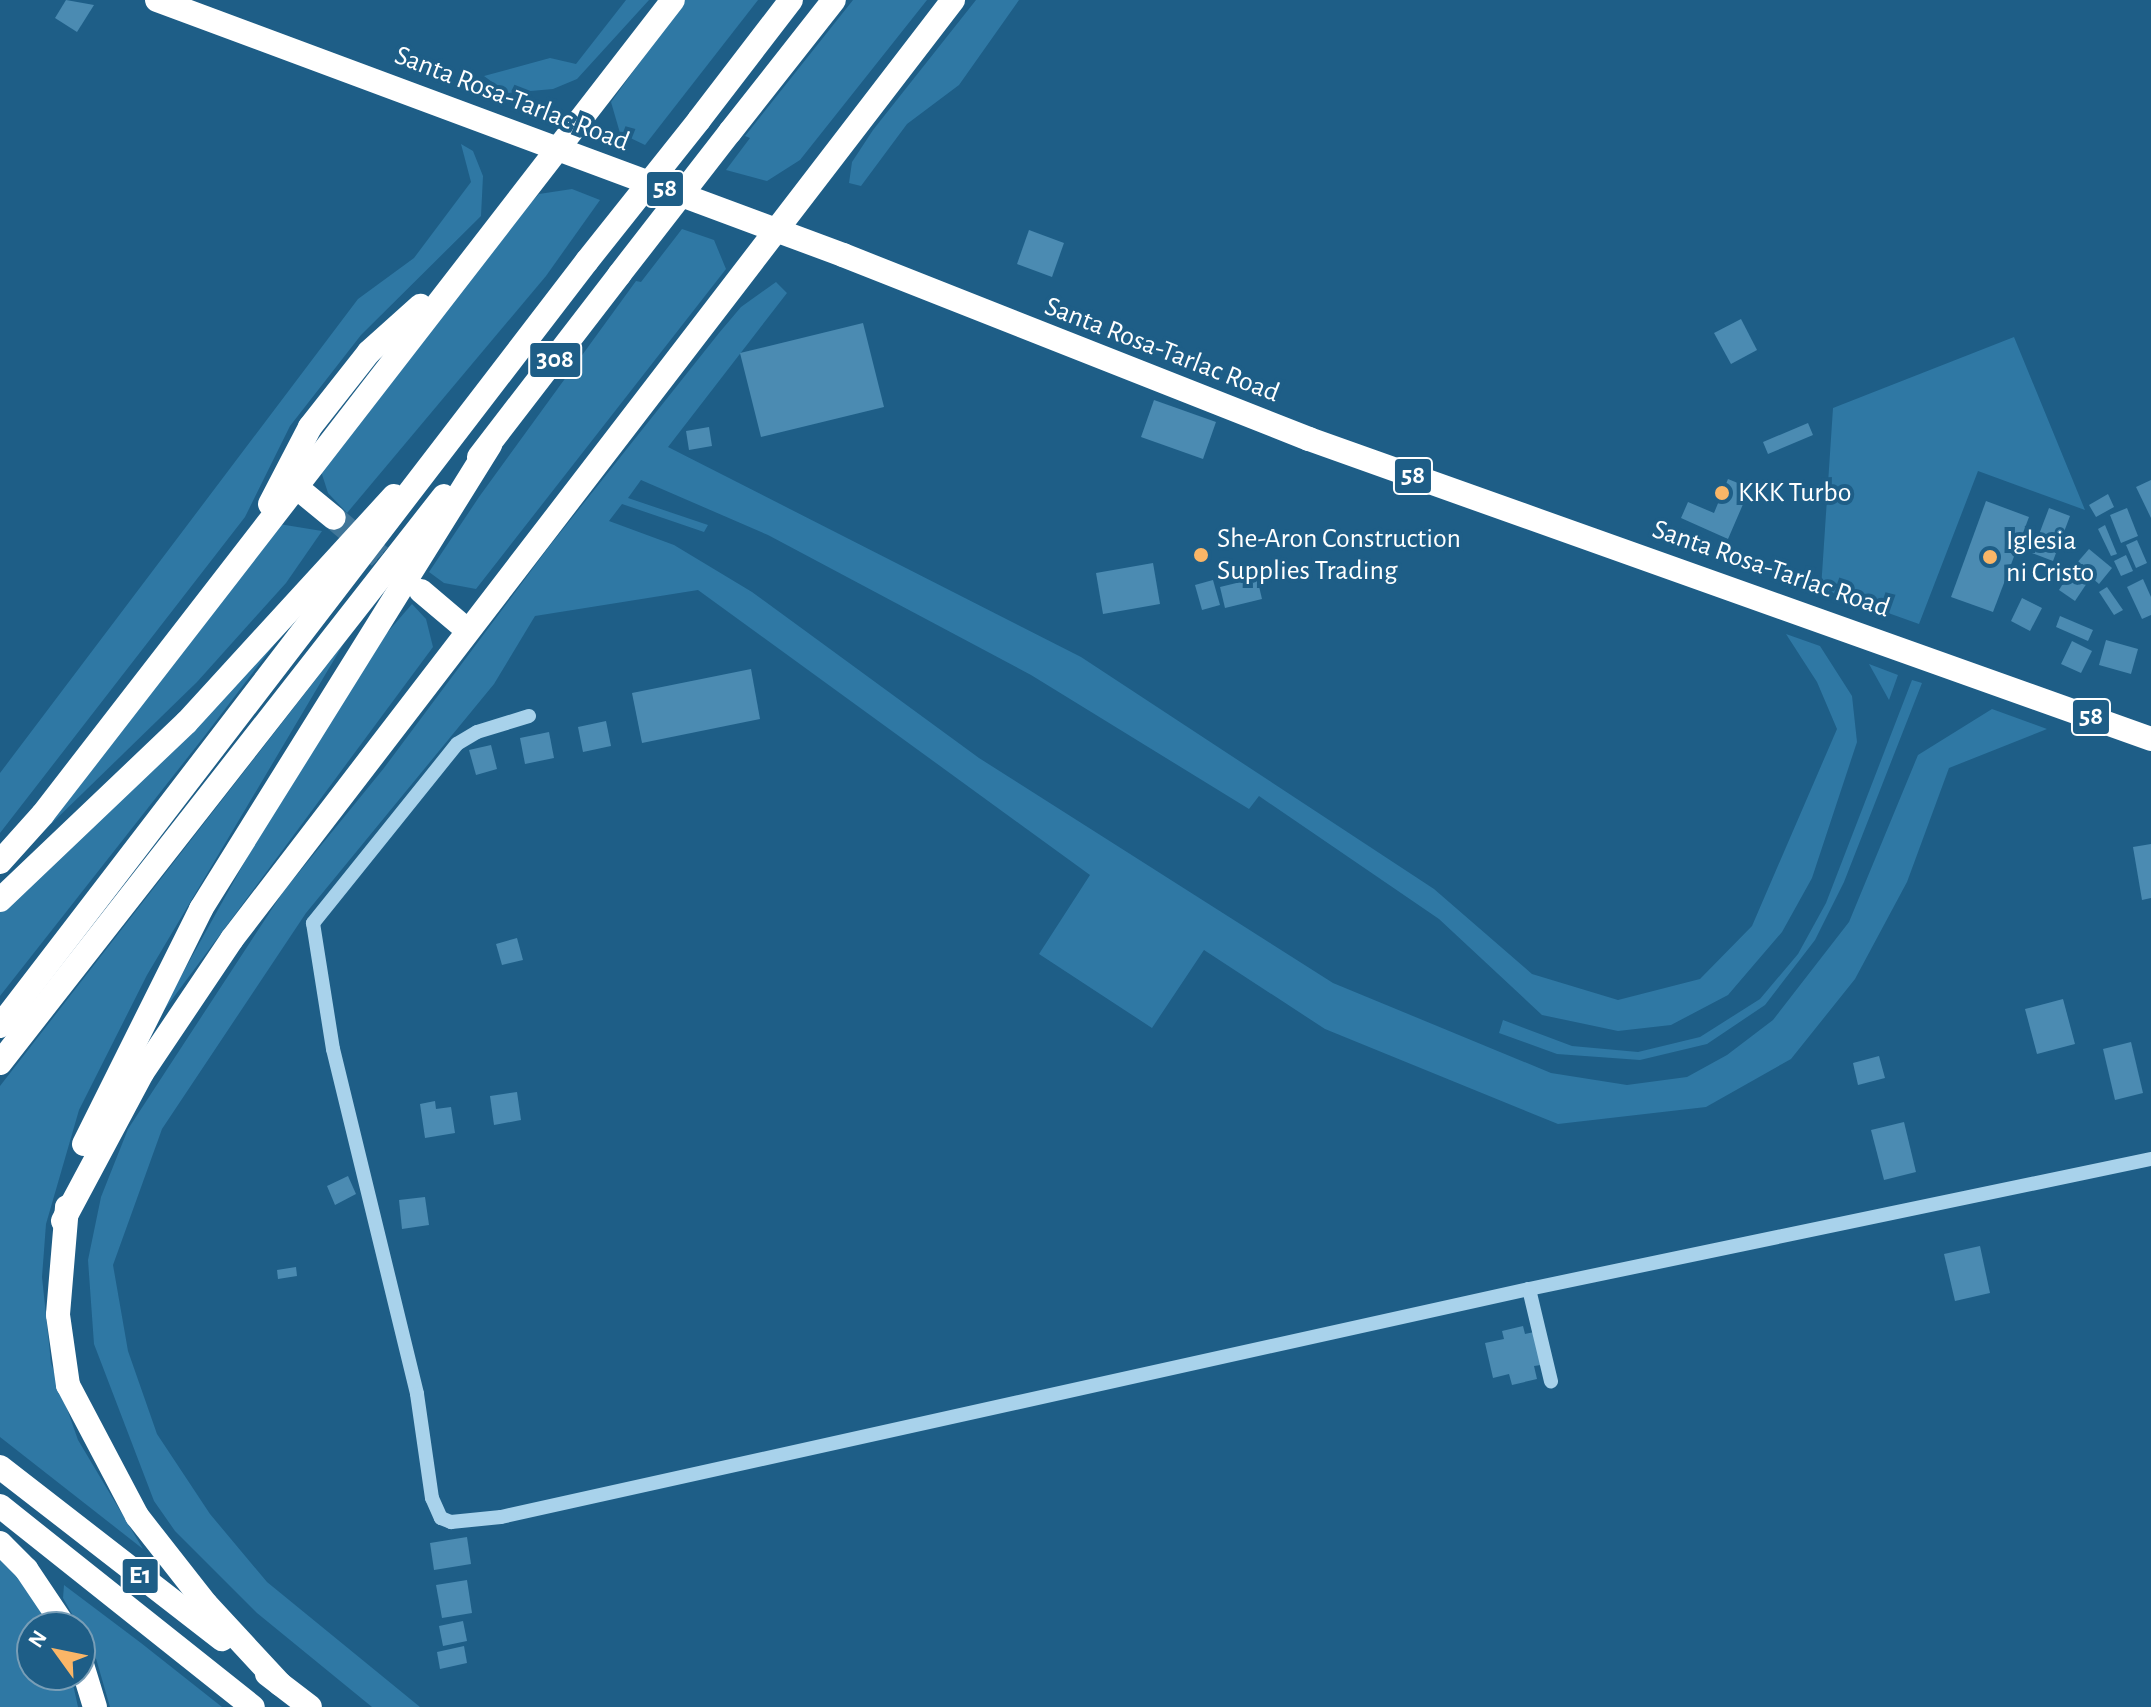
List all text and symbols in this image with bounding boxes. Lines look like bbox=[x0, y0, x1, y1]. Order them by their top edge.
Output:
street label: Santa Rosa-Tarlac Road bbox=[390, 39, 634, 159]
road number: 58 bbox=[643, 167, 687, 211]
street label: Santa Rosa-Tarlac Road bbox=[1040, 290, 1284, 410]
road number: 308 bbox=[527, 338, 583, 382]
road number: 58 bbox=[1391, 454, 1435, 498]
place label: KKK Turbo bbox=[1738, 476, 1851, 510]
marker: KKK Turbo bbox=[1713, 484, 1731, 502]
street label: Santa Rosa-Tarlac Road bbox=[1648, 513, 1894, 625]
place label: She-Aron Construction Supplies Trading bbox=[1217, 522, 1461, 588]
place label: Iglesia ni Cristo bbox=[2006, 524, 2094, 590]
marker: She-Aron Construction Supplies Trading bbox=[1192, 546, 1210, 564]
marker: Iglesia ni Cristo bbox=[1981, 548, 1999, 566]
road number: 58 bbox=[2069, 695, 2113, 739]
road number: E1 bbox=[120, 1554, 160, 1598]
north arrow bbox=[16, 1611, 96, 1691]
text: N bbox=[24, 1627, 51, 1651]

